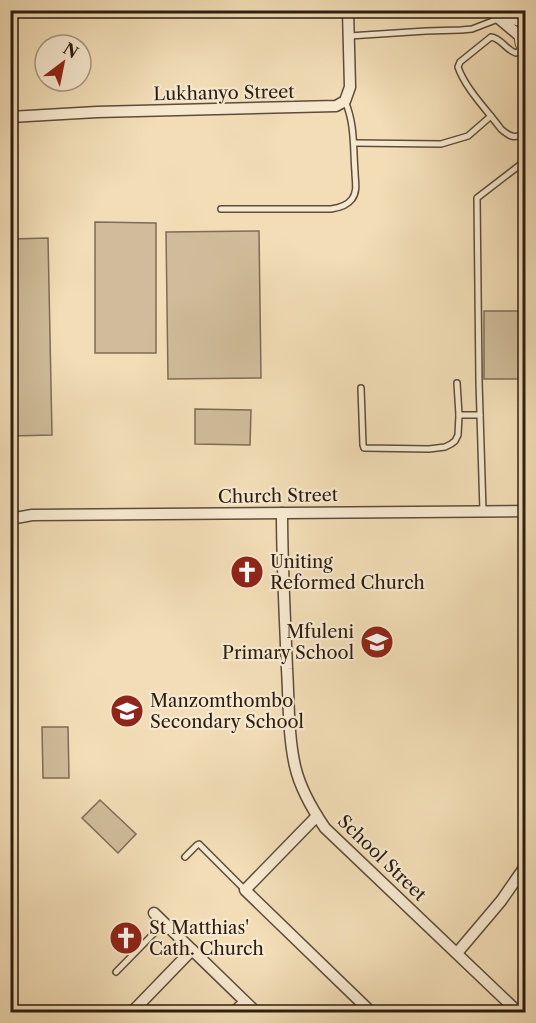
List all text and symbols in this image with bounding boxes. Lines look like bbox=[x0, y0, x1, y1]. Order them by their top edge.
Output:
north arrow bbox=[33, 33, 93, 93]
text: N bbox=[60, 38, 82, 62]
street label: Lukhanyo Street bbox=[153, 81, 295, 105]
street label: Church Street bbox=[218, 484, 339, 508]
place label: Uniting Reformed Church bbox=[270, 551, 425, 594]
church icon: Uniting Reformed Church bbox=[229, 554, 265, 590]
place label: Mfuleni Primary School bbox=[222, 621, 355, 664]
school or university icon: Mfuleni Primary School bbox=[359, 624, 395, 660]
place label: Manzomthombo Secondary School bbox=[150, 690, 304, 733]
school or university icon: Manzomthombo Secondary School bbox=[109, 693, 145, 729]
street label: School Street bbox=[333, 810, 431, 906]
place label: St Matthias' Cath. Church bbox=[149, 917, 264, 960]
church icon: St Matthias' Cath. Church bbox=[108, 920, 144, 956]

